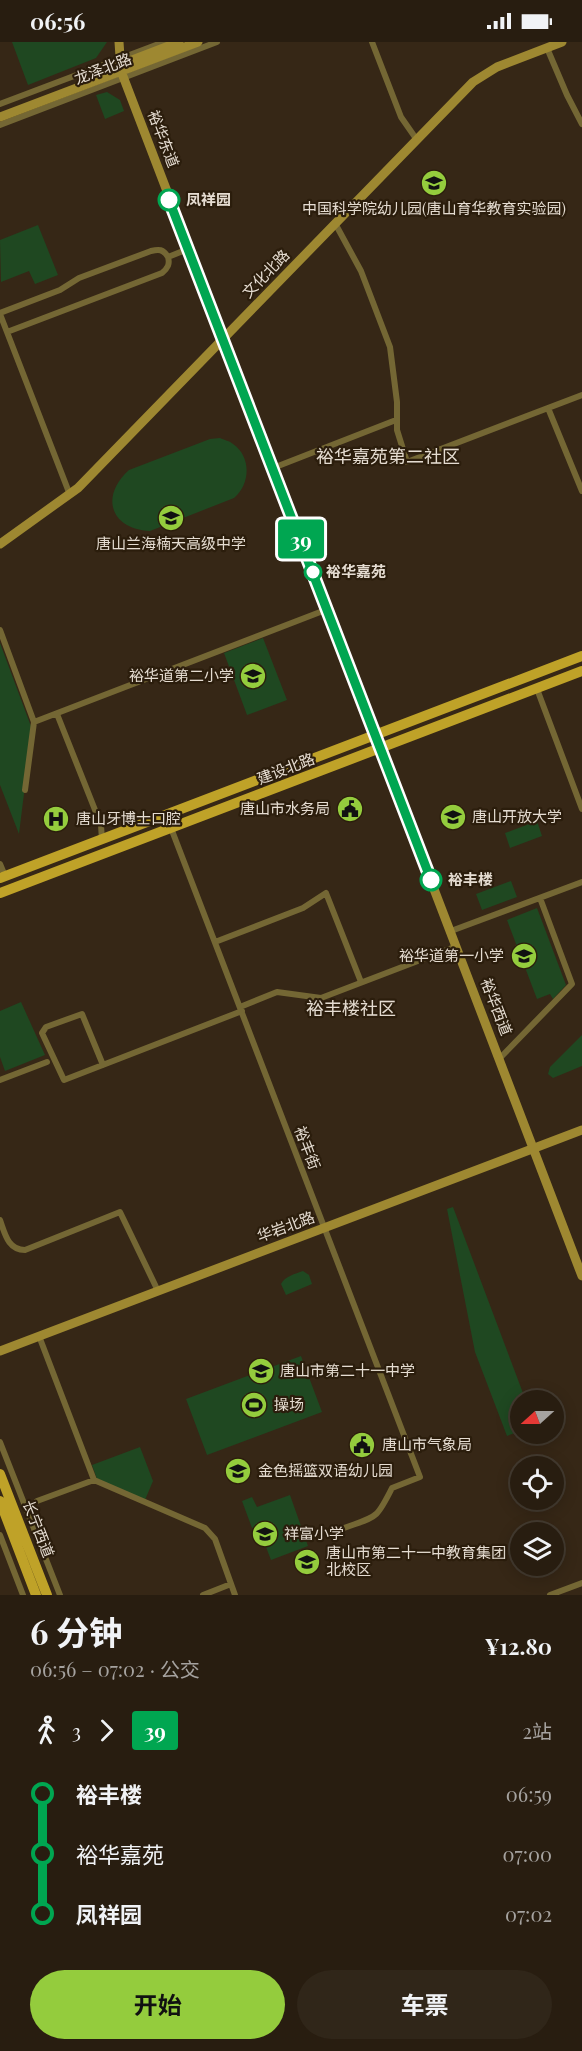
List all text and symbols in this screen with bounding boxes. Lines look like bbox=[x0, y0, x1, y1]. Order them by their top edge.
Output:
text: 06:56 bbox=[30, 6, 85, 36]
street label: 龙泽北路 bbox=[71, 48, 134, 88]
street label: 裕华东道 bbox=[144, 107, 184, 170]
school or university icon: 中国科学院幼儿园(唐山育华教育实验园) bbox=[419, 168, 449, 198]
marker: 凤祥园 bbox=[158, 189, 180, 211]
place label: 凤祥园 bbox=[186, 189, 231, 209]
place label: 中国科学院幼儿园(唐山育华教育实验园) bbox=[302, 198, 566, 218]
street label: 文化北路 bbox=[237, 245, 293, 302]
district label: 裕华嘉苑第二社区 bbox=[316, 444, 460, 468]
school or university icon: 唐山兰海楠天高级中学 bbox=[156, 503, 186, 533]
line badge: 39 bbox=[274, 520, 328, 558]
text: 39 bbox=[290, 525, 312, 553]
place label: 唐山兰海楠天高级中学 bbox=[96, 533, 246, 553]
place label: 裕华嘉苑 bbox=[326, 561, 386, 581]
marker: 裕华嘉苑 bbox=[304, 563, 322, 581]
school or university icon: 裕华道第二小学 bbox=[238, 661, 268, 691]
place label: 裕华道第二小学 bbox=[129, 665, 234, 685]
street label: 建设北路 bbox=[254, 748, 317, 788]
public building icon: 唐山市水务局 bbox=[335, 794, 365, 824]
place label: 唐山市水务局 bbox=[240, 798, 330, 818]
school or university icon: 唐山开放大学 bbox=[438, 802, 468, 832]
hospital icon: 唐山牙博士口腔 bbox=[41, 804, 71, 834]
place label: 唐山开放大学 bbox=[472, 806, 562, 826]
place label: 唐山牙博士口腔 bbox=[76, 808, 181, 828]
marker: 裕丰楼 bbox=[420, 869, 442, 891]
place label: 裕丰楼 bbox=[448, 869, 493, 889]
school or university icon: 裕华道第一小学 bbox=[509, 941, 539, 971]
place label: 裕华道第一小学 bbox=[399, 945, 504, 965]
street label: 裕华西道 bbox=[477, 975, 517, 1038]
district label: 裕丰楼社区 bbox=[306, 996, 396, 1020]
street label: 裕丰街 bbox=[291, 1123, 325, 1172]
street label: 华岩北路 bbox=[254, 1206, 317, 1246]
school or university icon: 唐山市第二十一中学 bbox=[246, 1356, 276, 1386]
place label: 唐山市第二十一中学 bbox=[280, 1360, 415, 1380]
sports icon: 操场 bbox=[239, 1390, 269, 1420]
north arrow bbox=[510, 1390, 564, 1444]
map controls bbox=[510, 1390, 564, 1576]
place label: 操场 bbox=[274, 1394, 304, 1414]
public building icon: 唐山市气象局 bbox=[347, 1430, 377, 1460]
place label: 唐山市气象局 bbox=[382, 1434, 472, 1454]
school or university icon: 金色摇篮双语幼儿园 bbox=[223, 1456, 253, 1486]
button: locate bbox=[510, 1456, 564, 1510]
place label: 金色摇篮双语幼儿园 bbox=[258, 1460, 393, 1480]
street label: 长宁西道 bbox=[19, 1497, 59, 1560]
school or university icon: 祥富小学 bbox=[250, 1519, 280, 1549]
button: layers bbox=[510, 1522, 564, 1576]
place label: 祥富小学 bbox=[284, 1523, 344, 1543]
place label: 唐山市第二十一中教育集团 北校区 bbox=[326, 1542, 506, 1579]
school or university icon: 唐山市第二十一中教育集团 北校区 bbox=[292, 1547, 322, 1577]
text: 6 分钟 bbox=[30, 1609, 122, 1653]
text: ¥12.80 bbox=[485, 1631, 552, 1661]
text: 06:56 – 07:02 · 公交 bbox=[30, 1655, 200, 1682]
icon: walk bbox=[30, 1714, 63, 1747]
icon: forward bbox=[90, 1714, 123, 1747]
text: 39 bbox=[144, 1716, 166, 1744]
text: 3 bbox=[72, 1717, 81, 1744]
text: 2站 bbox=[522, 1717, 552, 1744]
text: 裕丰楼 bbox=[76, 1779, 142, 1809]
text: 06:59 bbox=[506, 1780, 552, 1807]
text: 裕华嘉苑 bbox=[76, 1839, 164, 1869]
text: 07:00 bbox=[503, 1840, 552, 1867]
text: 凤祥园 bbox=[76, 1899, 142, 1929]
text: 07:02 bbox=[505, 1900, 552, 1927]
button: 开始 bbox=[30, 1970, 285, 2039]
button: 车票 bbox=[297, 1970, 552, 2039]

